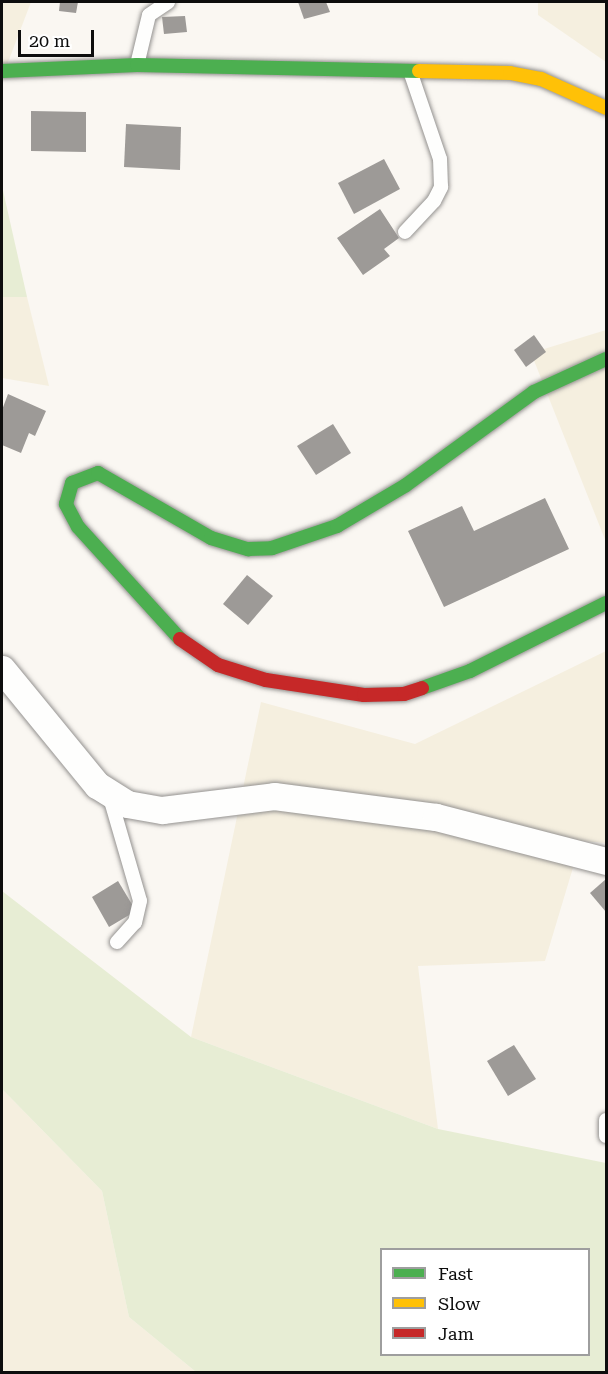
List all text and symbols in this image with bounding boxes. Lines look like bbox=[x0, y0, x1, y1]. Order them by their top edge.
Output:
scale bar bbox=[21, 18, 98, 56]
text: 20 m bbox=[29, 30, 70, 51]
legend bbox=[380, 1248, 590, 1356]
text: Fast bbox=[438, 1263, 473, 1284]
text: Slow bbox=[438, 1293, 480, 1314]
text: Jam bbox=[438, 1323, 474, 1344]

